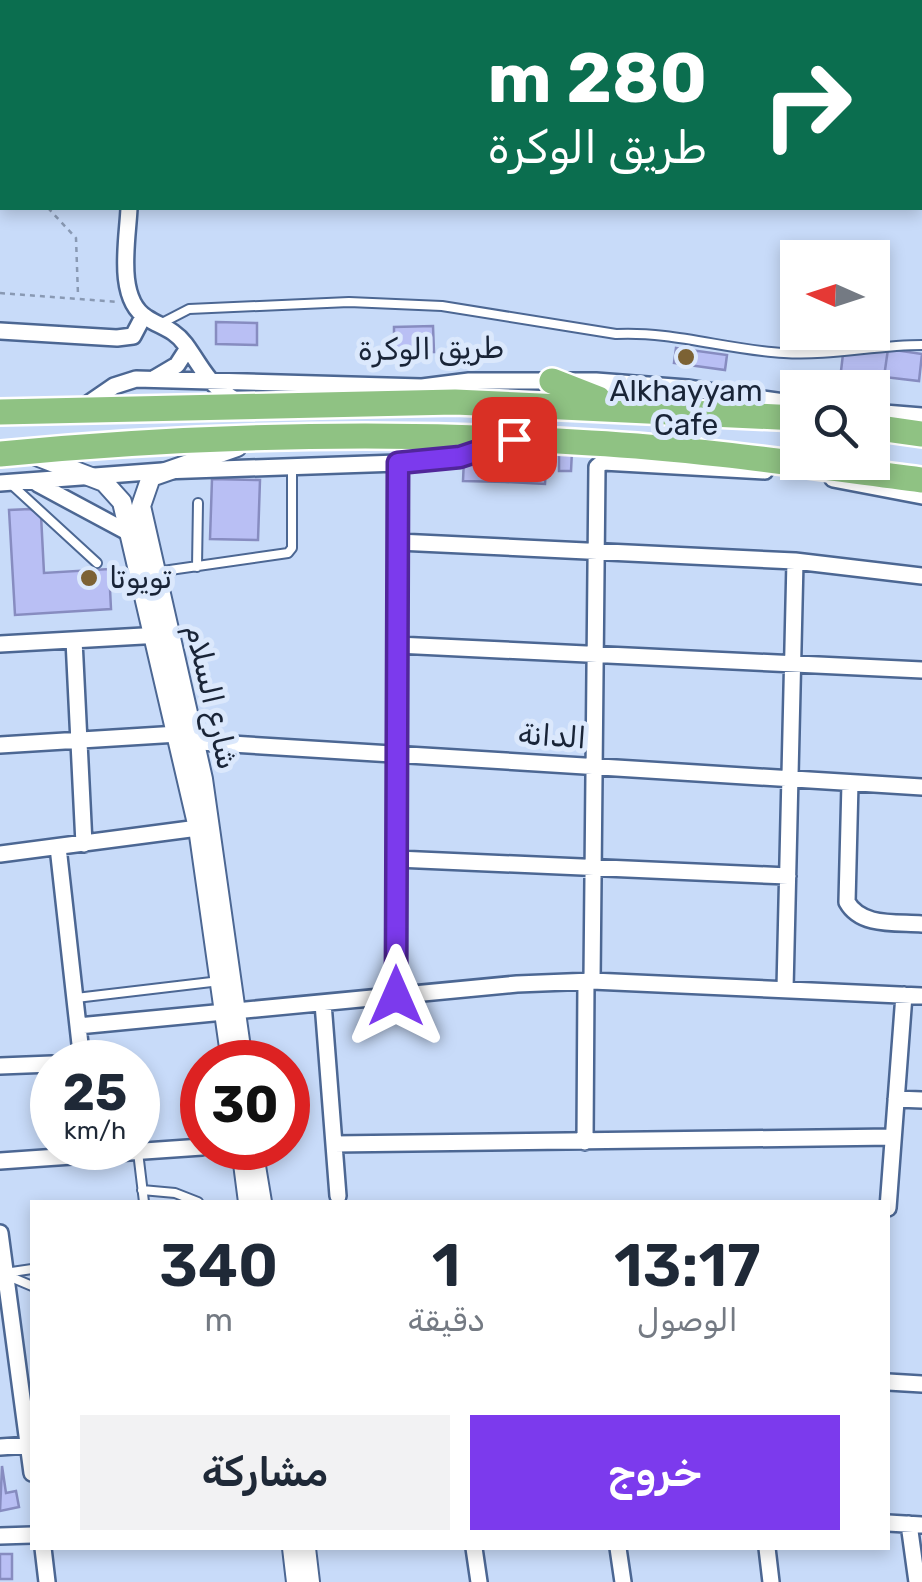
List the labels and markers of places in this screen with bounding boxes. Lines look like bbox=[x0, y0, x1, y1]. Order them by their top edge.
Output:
marker: Alkhayyam Cafe bbox=[675, 346, 697, 368]
place label: Alkhayyam Cafe bbox=[609, 373, 763, 443]
pin bbox=[472, 397, 557, 482]
place label: تويوتا bbox=[109, 560, 172, 596]
marker: تويوتا bbox=[78, 567, 100, 589]

